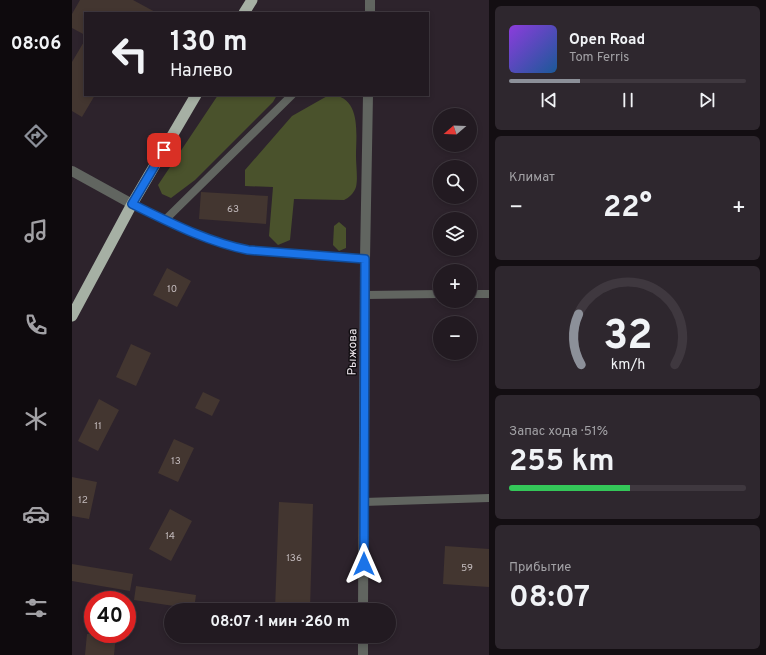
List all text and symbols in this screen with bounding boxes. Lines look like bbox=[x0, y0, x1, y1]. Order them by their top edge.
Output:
text: 130 m bbox=[170, 25, 248, 61]
icon: left bbox=[104, 28, 156, 80]
text: Open Road bbox=[569, 31, 645, 50]
text: 08:06 bbox=[11, 33, 61, 56]
text: Tom Ferris bbox=[569, 50, 629, 66]
text: Налево bbox=[170, 60, 233, 83]
icon: previous bbox=[538, 89, 560, 111]
icon: pause bbox=[617, 89, 639, 111]
icon: next bbox=[696, 89, 718, 111]
north arrow bbox=[433, 108, 477, 152]
map controls bbox=[433, 108, 477, 360]
icon: directions bbox=[22, 122, 50, 150]
pin bbox=[147, 133, 181, 167]
icon: arrive bbox=[153, 139, 175, 161]
button: search bbox=[433, 160, 477, 204]
text: Климат bbox=[509, 170, 555, 186]
text: 22° bbox=[603, 190, 652, 227]
text: − bbox=[509, 195, 523, 222]
text: + bbox=[732, 195, 746, 222]
house number: 63 bbox=[227, 203, 239, 216]
button: layers bbox=[433, 212, 477, 256]
icon: music bbox=[22, 217, 50, 245]
button: + bbox=[433, 264, 477, 308]
house number: 10 bbox=[167, 283, 177, 296]
icon: phone bbox=[22, 311, 50, 339]
text: 32 bbox=[603, 311, 652, 364]
button: − bbox=[433, 316, 477, 360]
street label: Рыжова bbox=[345, 328, 361, 376]
text: km/h bbox=[610, 356, 645, 374]
icon: climate bbox=[22, 405, 50, 433]
house number: 11 bbox=[94, 420, 102, 433]
text: Запас хода · 51% bbox=[509, 424, 608, 440]
text: 255 km bbox=[509, 444, 615, 481]
house number: 13 bbox=[171, 455, 181, 468]
house number: 12 bbox=[78, 494, 88, 507]
icon: car bbox=[22, 500, 50, 528]
house number: 14 bbox=[165, 530, 175, 543]
position arrow bbox=[343, 543, 385, 585]
house number: 136 bbox=[286, 552, 302, 565]
text: Прибытие bbox=[509, 560, 571, 576]
house number: 59 bbox=[461, 562, 473, 575]
text: 08:07 bbox=[509, 580, 590, 617]
speed limit sign: 40 bbox=[84, 591, 136, 643]
icon: filters bbox=[22, 594, 50, 622]
text: 08:07 · 1 мин · 260 m bbox=[210, 613, 350, 632]

